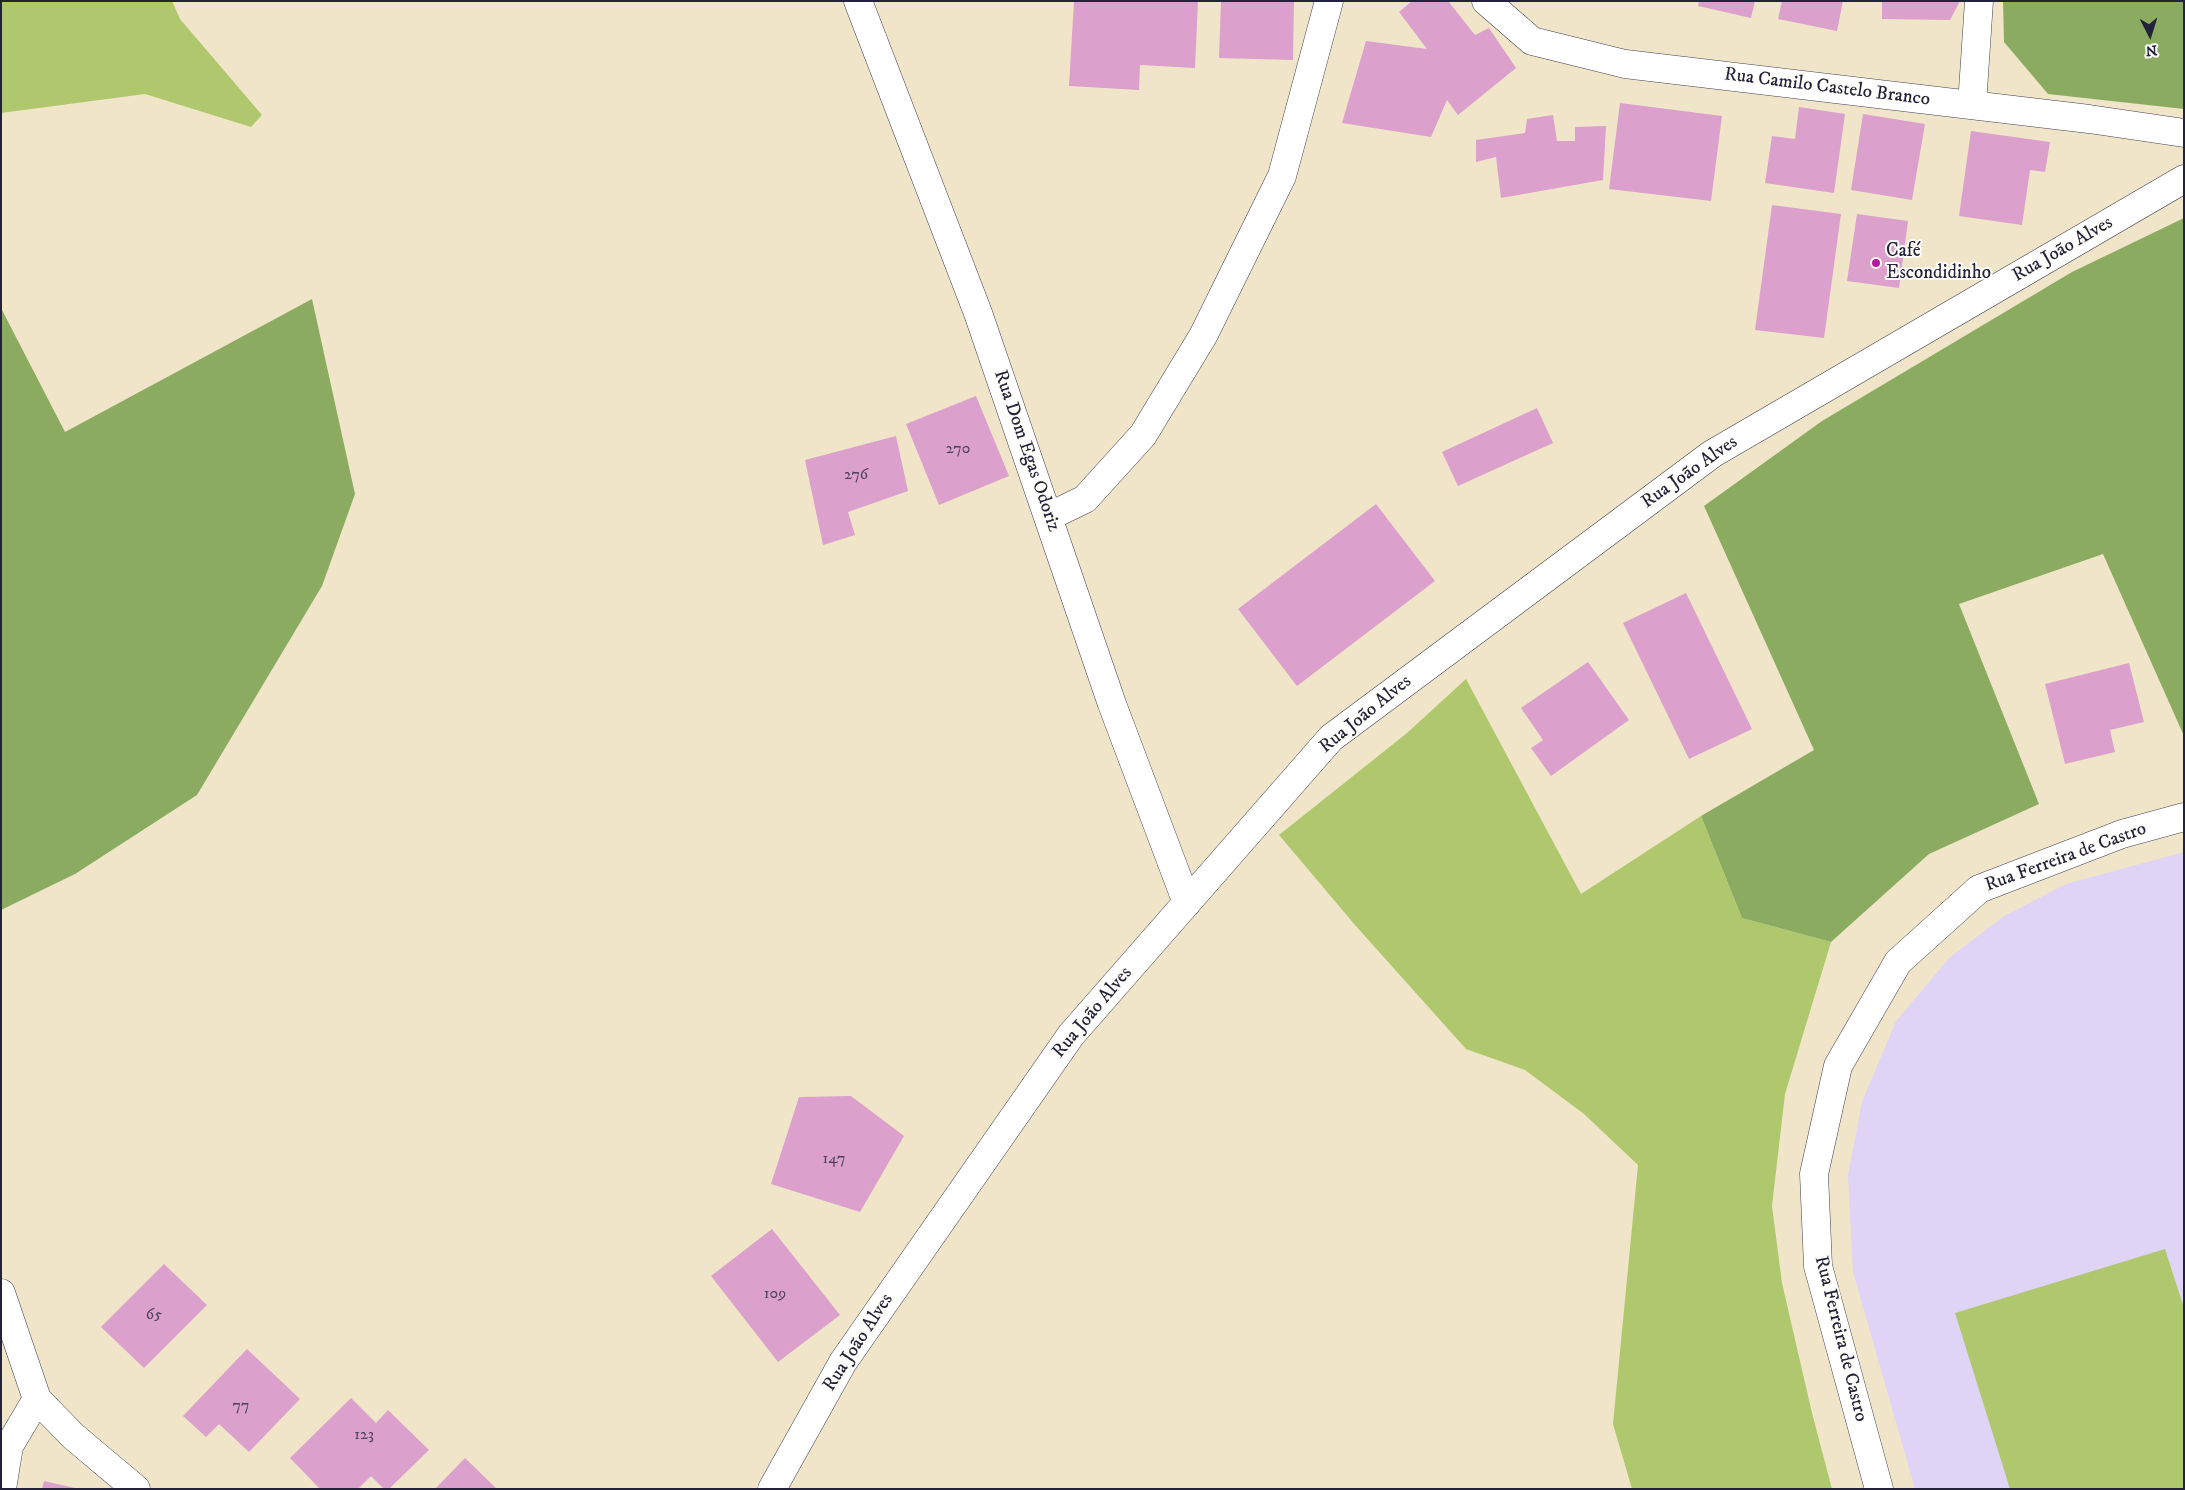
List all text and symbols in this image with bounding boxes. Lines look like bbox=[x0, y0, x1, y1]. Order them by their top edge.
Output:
north arrow bbox=[2125, 10, 2175, 60]
text: N bbox=[2145, 40, 2158, 59]
street label: Rua Camilo Castelo Branco bbox=[1723, 64, 1931, 112]
street label: Rua João Alves bbox=[2009, 212, 2117, 288]
place label: Café Escondidinho bbox=[1886, 241, 1991, 285]
marker: Café Escondidinho bbox=[1870, 257, 1882, 269]
street label: Rua Dom Egas Odoriz bbox=[988, 367, 1064, 535]
street label: Rua João Alves bbox=[1638, 432, 1742, 514]
house number: 270 bbox=[946, 440, 970, 460]
house number: 276 bbox=[844, 466, 868, 486]
street label: Rua João Alves bbox=[1315, 671, 1417, 759]
street label: Rua Ferreira de Castro bbox=[1982, 818, 2150, 898]
street label: Rua João Alves bbox=[1048, 963, 1138, 1063]
house number: 147 bbox=[823, 1150, 845, 1170]
street label: Rua Ferreira de Castro bbox=[1808, 1254, 1872, 1424]
house number: 109 bbox=[764, 1285, 786, 1305]
street label: Rua João Alves bbox=[819, 1290, 899, 1396]
house number: 65 bbox=[146, 1306, 162, 1326]
house number: 77 bbox=[233, 1397, 249, 1417]
house number: 123 bbox=[354, 1426, 374, 1446]

